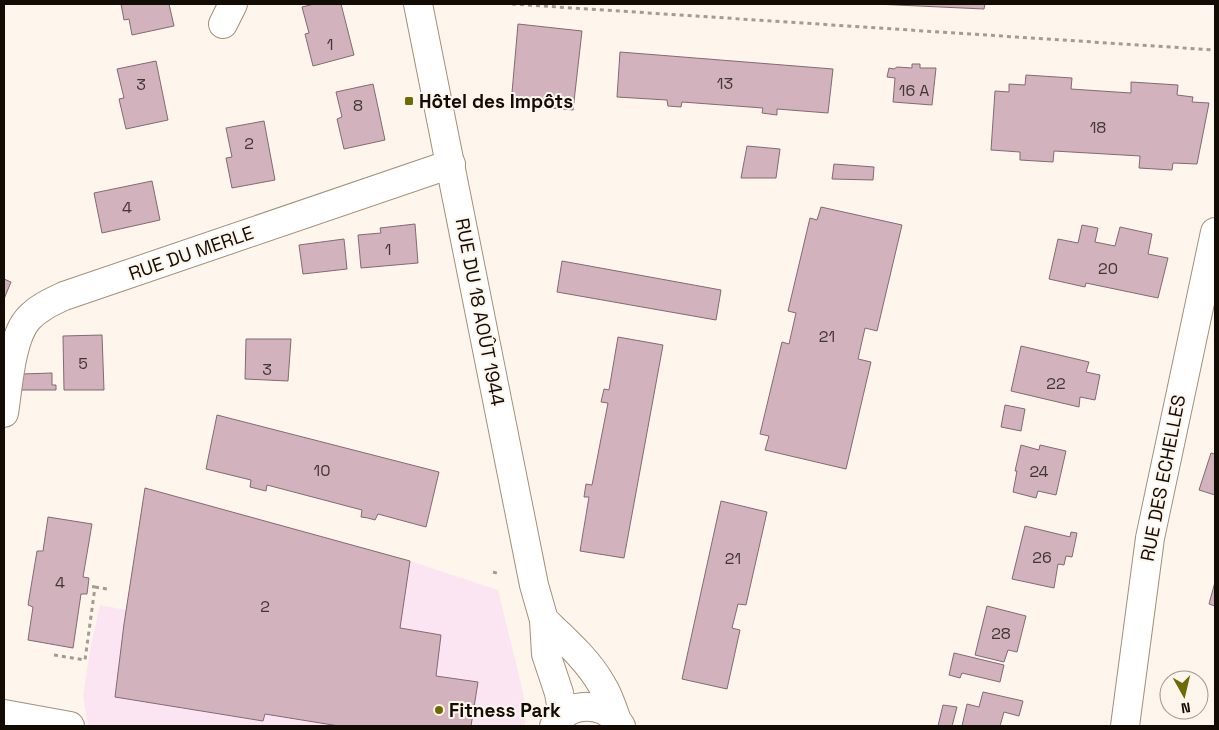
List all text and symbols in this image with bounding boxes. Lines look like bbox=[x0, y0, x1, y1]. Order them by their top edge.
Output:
house number: 1 bbox=[327, 34, 333, 55]
house number: 13 bbox=[717, 73, 733, 94]
house number: 3 bbox=[136, 74, 146, 95]
house number: 16 A bbox=[899, 80, 929, 101]
place label: Hôtel des Impôts bbox=[419, 89, 573, 114]
house number: 8 bbox=[353, 95, 363, 116]
marker: Hôtel des Impôts bbox=[403, 95, 415, 107]
house number: 18 bbox=[1090, 117, 1106, 138]
house number: 2 bbox=[244, 133, 254, 154]
house number: 4 bbox=[122, 197, 132, 218]
street label: RUE DU 18 AOÛT 1944 bbox=[450, 216, 510, 408]
street label: RUE DU MERLE bbox=[125, 220, 257, 286]
house number: 1 bbox=[385, 239, 391, 260]
house number: 20 bbox=[1098, 258, 1118, 279]
house number: 21 bbox=[819, 326, 835, 347]
house number: 5 bbox=[78, 353, 88, 374]
house number: 3 bbox=[262, 359, 272, 380]
house number: 22 bbox=[1046, 373, 1066, 394]
street label: RUE DES ECHELLES bbox=[1135, 393, 1191, 563]
house number: 10 bbox=[314, 460, 330, 481]
house number: 24 bbox=[1029, 461, 1049, 482]
house number: 26 bbox=[1032, 547, 1052, 568]
house number: 21 bbox=[725, 548, 741, 569]
house number: 4 bbox=[55, 572, 65, 593]
house number: 2 bbox=[260, 596, 270, 617]
house number: 28 bbox=[991, 623, 1011, 644]
north arrow bbox=[1159, 670, 1209, 720]
place label: Fitness Park bbox=[449, 698, 561, 723]
text: N bbox=[1180, 698, 1192, 717]
marker: Fitness Park bbox=[433, 704, 445, 716]

